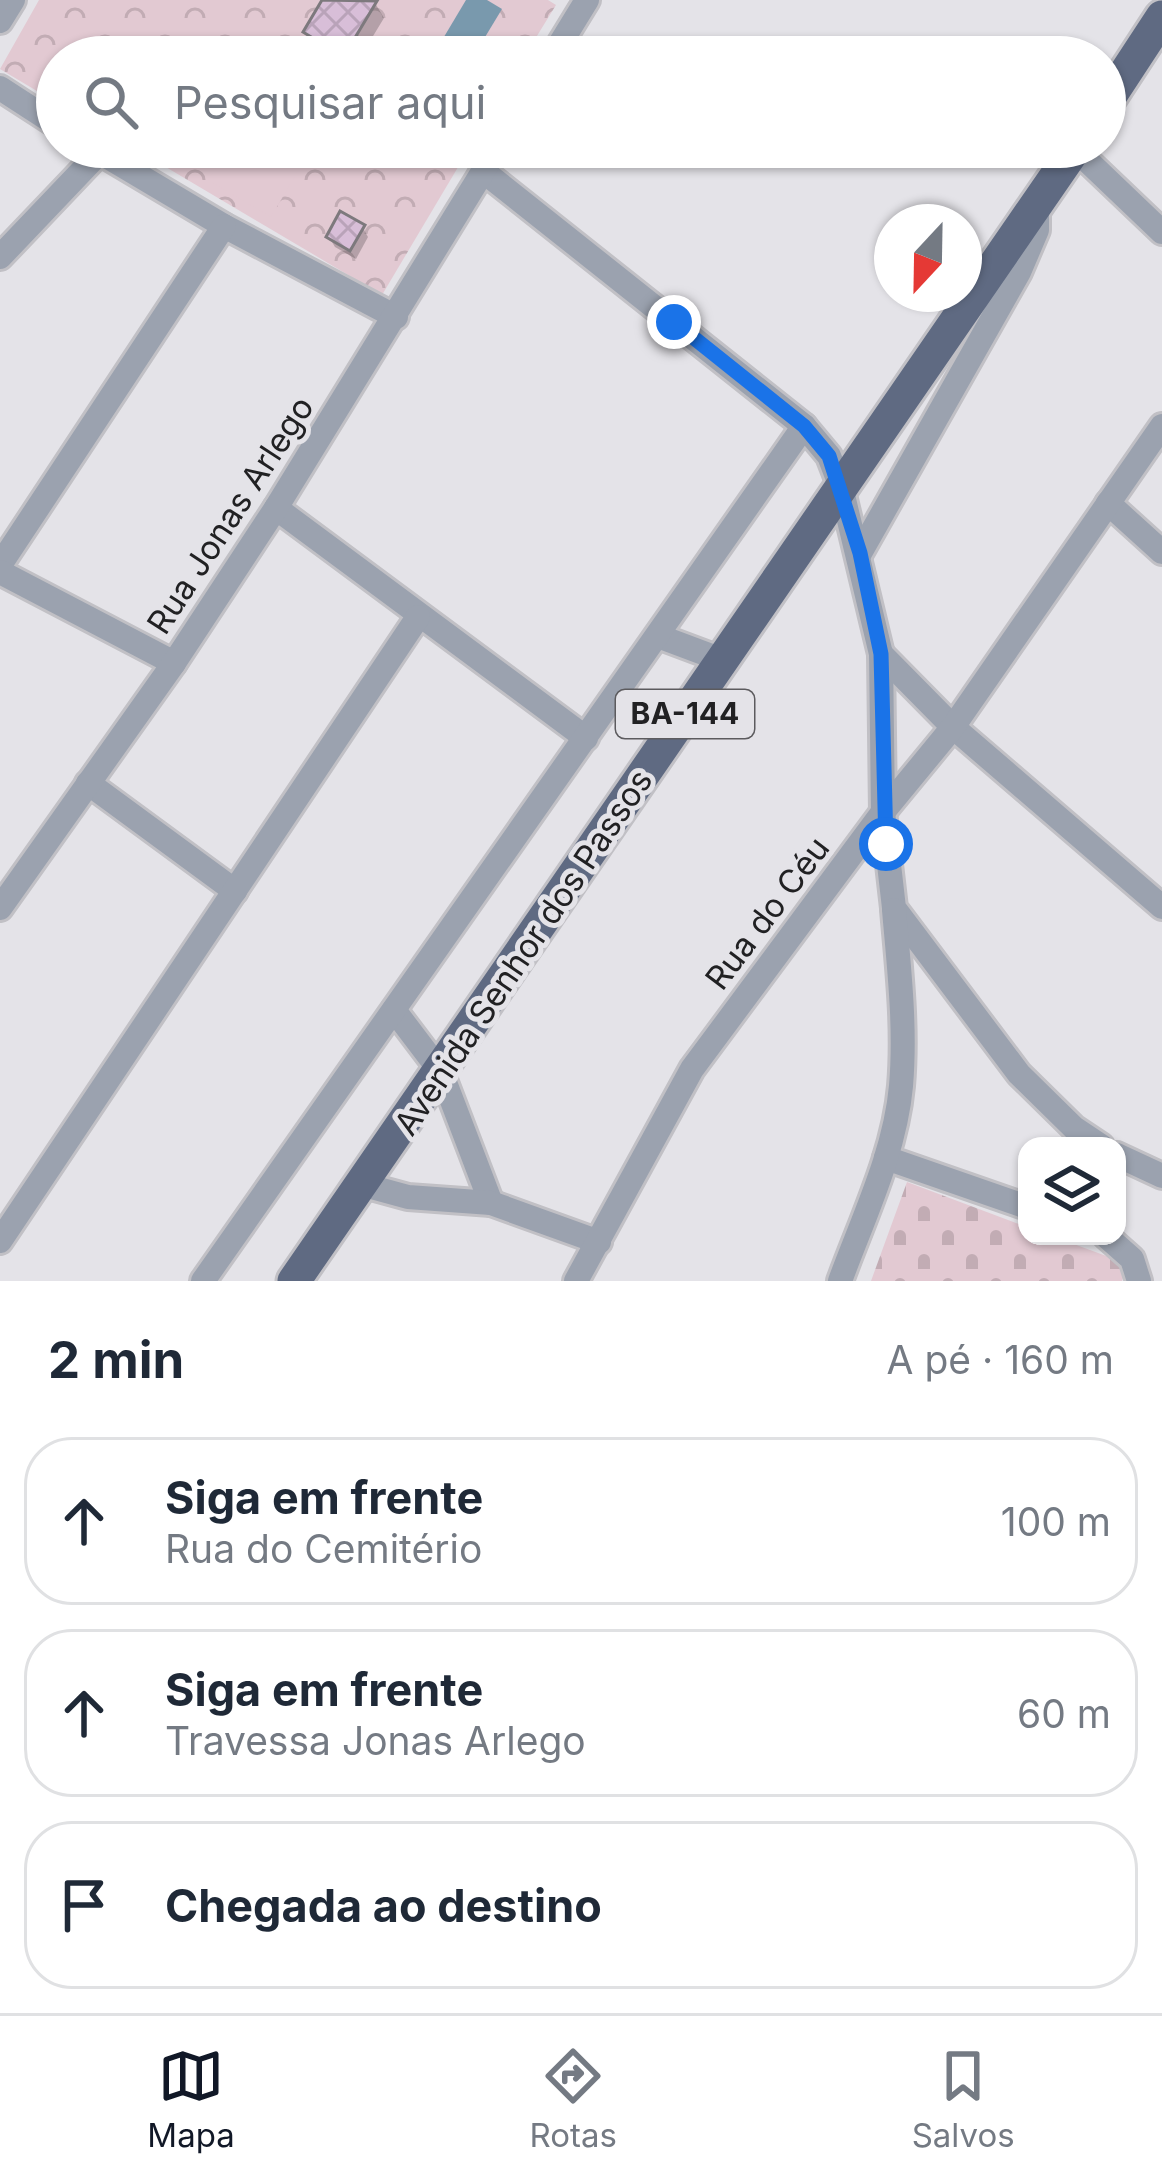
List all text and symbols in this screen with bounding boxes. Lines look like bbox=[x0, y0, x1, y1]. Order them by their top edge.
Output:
search box bbox=[36, 36, 1126, 168]
icon: search bbox=[78, 69, 144, 135]
text: Pesquisar aqui bbox=[174, 75, 487, 130]
north arrow bbox=[874, 204, 982, 312]
route end bbox=[647, 295, 701, 349]
street label: Rua Jonas Arlego bbox=[138, 389, 322, 641]
road number: BA-144 bbox=[616, 690, 754, 738]
street label: Avenida Senhor dos Passos bbox=[386, 762, 660, 1142]
route start bbox=[859, 817, 913, 871]
street label: Rua do Céu bbox=[697, 829, 837, 997]
map controls bbox=[1018, 1137, 1126, 1245]
button: layers bbox=[1018, 1137, 1126, 1245]
text: 2 min bbox=[48, 1329, 184, 1390]
text: A pé · 160 m bbox=[887, 1336, 1114, 1383]
text: Siga em frente bbox=[165, 1470, 483, 1525]
icon: ahead bbox=[51, 1488, 117, 1554]
text: 100 m bbox=[1001, 1498, 1111, 1545]
text: Rua do Cemitério bbox=[165, 1525, 482, 1572]
text: Siga em frente bbox=[165, 1662, 483, 1717]
icon: ahead bbox=[51, 1680, 117, 1746]
text: 60 m bbox=[1017, 1690, 1111, 1737]
text: Travessa Jonas Arlego bbox=[165, 1717, 586, 1764]
icon: arrive bbox=[51, 1872, 117, 1938]
text: Chegada ao destino bbox=[165, 1878, 602, 1933]
tab: Mapa bbox=[147, 2043, 235, 2155]
tab: Rotas bbox=[529, 2043, 617, 2155]
tab: Salvos bbox=[912, 2043, 1015, 2155]

